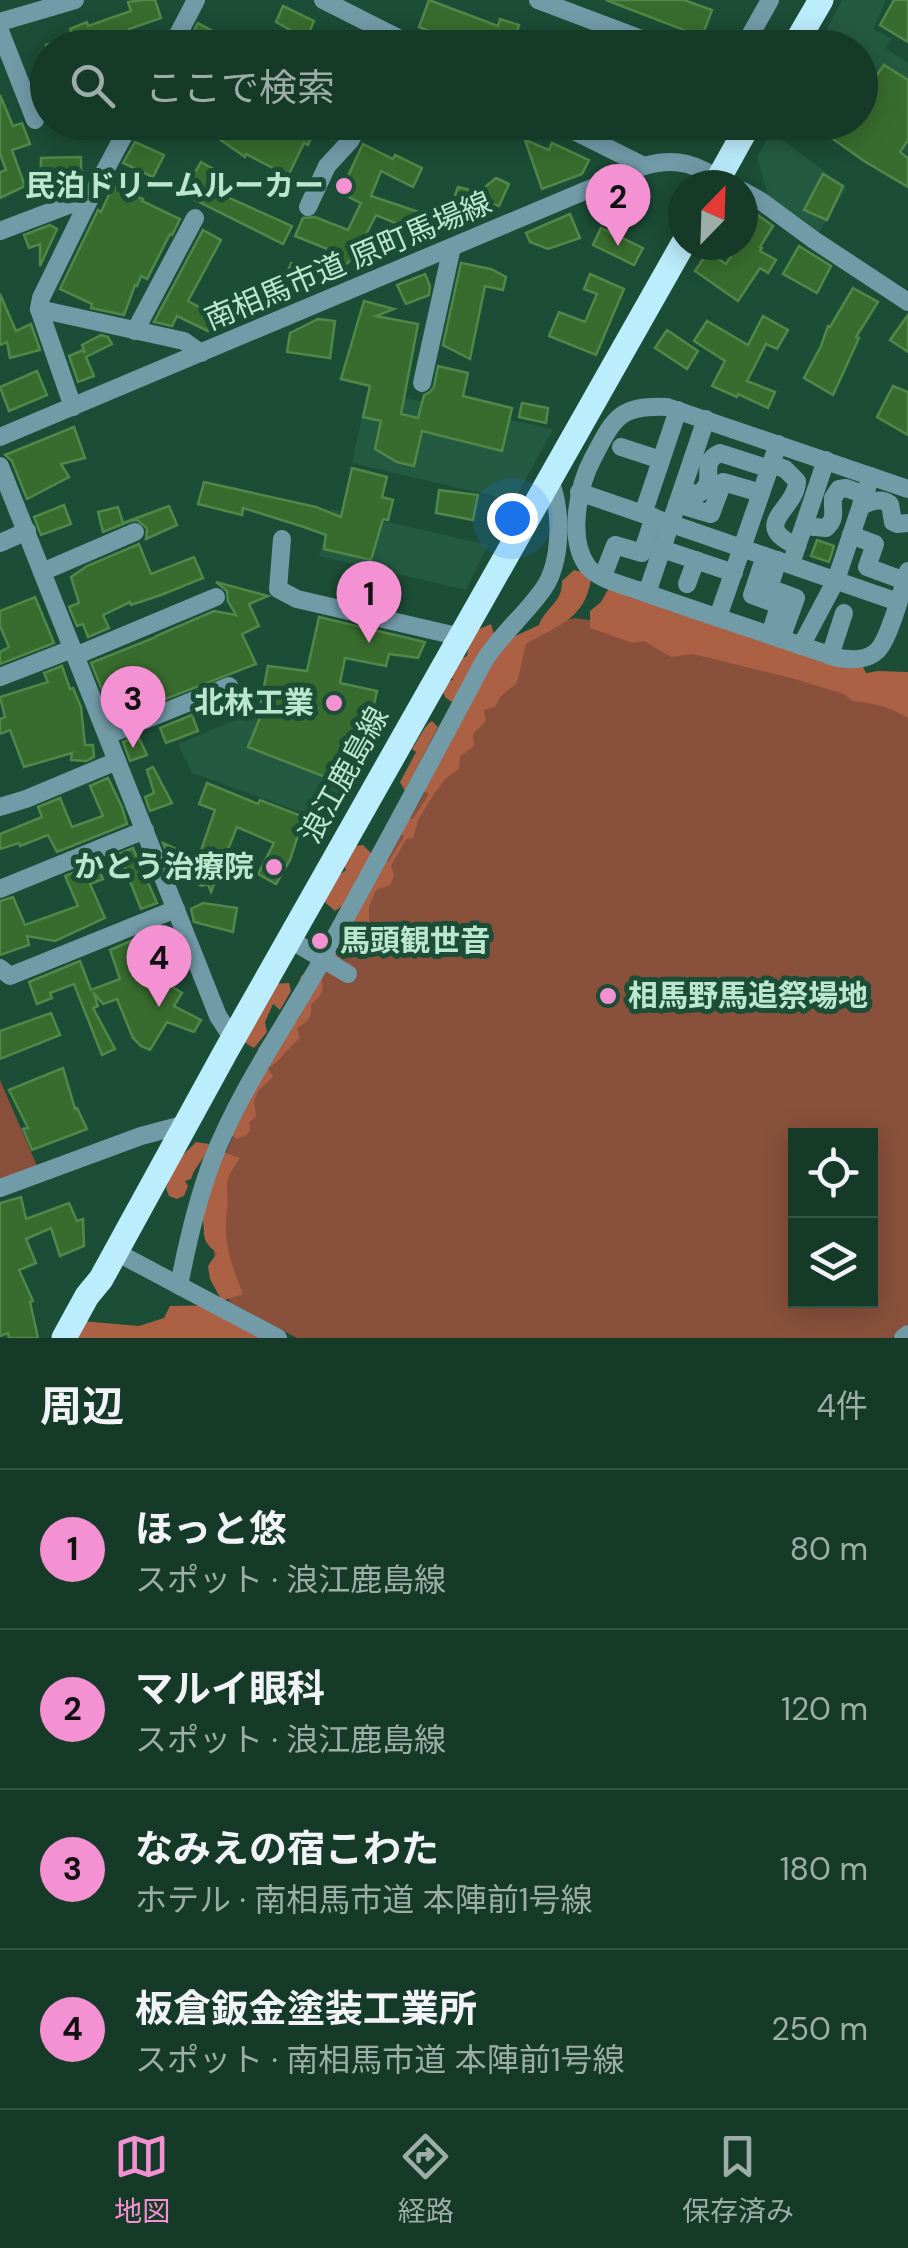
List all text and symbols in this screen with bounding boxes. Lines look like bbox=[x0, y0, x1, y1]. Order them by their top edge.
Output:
search box bbox=[30, 30, 878, 140]
icon: search bbox=[65, 58, 120, 113]
text: ここで検索 bbox=[145, 63, 335, 113]
pin: 2 bbox=[586, 164, 650, 246]
place label: 民泊ドリームルーカー bbox=[25, 166, 324, 205]
north arrow bbox=[668, 170, 758, 260]
marker: 民泊ドリームルーカー bbox=[333, 175, 355, 197]
street label: 南相馬市道 原町馬場線 bbox=[198, 182, 497, 339]
your location bbox=[487, 493, 538, 544]
pin: 1 bbox=[336, 560, 402, 643]
pin: 3 bbox=[100, 666, 166, 748]
place label: 北林工業 bbox=[194, 683, 314, 722]
marker: 北林工業 bbox=[323, 692, 345, 714]
street label: 浪江鹿島線 bbox=[290, 700, 397, 850]
place label: かとう治療院 bbox=[74, 847, 254, 886]
marker: かとう治療院 bbox=[263, 856, 285, 878]
place label: 馬頭観世音 bbox=[340, 921, 490, 960]
pin: 4 bbox=[126, 924, 192, 1007]
marker: 馬頭観世音 bbox=[309, 930, 331, 952]
place label: 相馬野馬追祭場地 bbox=[628, 976, 868, 1015]
marker: 相馬野馬追祭場地 bbox=[597, 985, 619, 1007]
map controls bbox=[788, 1128, 878, 1308]
button: locate bbox=[788, 1128, 878, 1218]
button: layers bbox=[788, 1218, 878, 1308]
text: 周辺 bbox=[40, 1379, 124, 1434]
text: 4件 bbox=[817, 1385, 868, 1427]
text: ほっと悠 bbox=[135, 1504, 287, 1554]
text: 1 bbox=[67, 1528, 78, 1570]
text: 80 m bbox=[790, 1528, 868, 1570]
text: スポット · 浪江鹿島線 bbox=[135, 1559, 446, 1601]
text: マルイ眼科 bbox=[135, 1664, 325, 1714]
text: 2 bbox=[63, 1688, 82, 1730]
text: 120 m bbox=[781, 1688, 868, 1730]
text: スポット · 浪江鹿島線 bbox=[135, 1719, 446, 1761]
text: なみえの宿こわた bbox=[135, 1824, 439, 1874]
text: 3 bbox=[63, 1848, 82, 1890]
text: 180 m bbox=[780, 1848, 868, 1890]
text: ホテル · 南相馬市道 本陣前1号線 bbox=[135, 1879, 593, 1921]
text: 板倉鈑金塗装工業所 bbox=[135, 1984, 477, 2034]
text: 4 bbox=[62, 2008, 83, 2050]
text: 250 m bbox=[771, 2008, 868, 2050]
text: スポット · 南相馬市道 本陣前1号線 bbox=[135, 2039, 625, 2081]
tab: 地図 bbox=[114, 2129, 170, 2230]
tab: 経路 bbox=[398, 2129, 454, 2230]
tab: 保存済み bbox=[682, 2129, 794, 2230]

